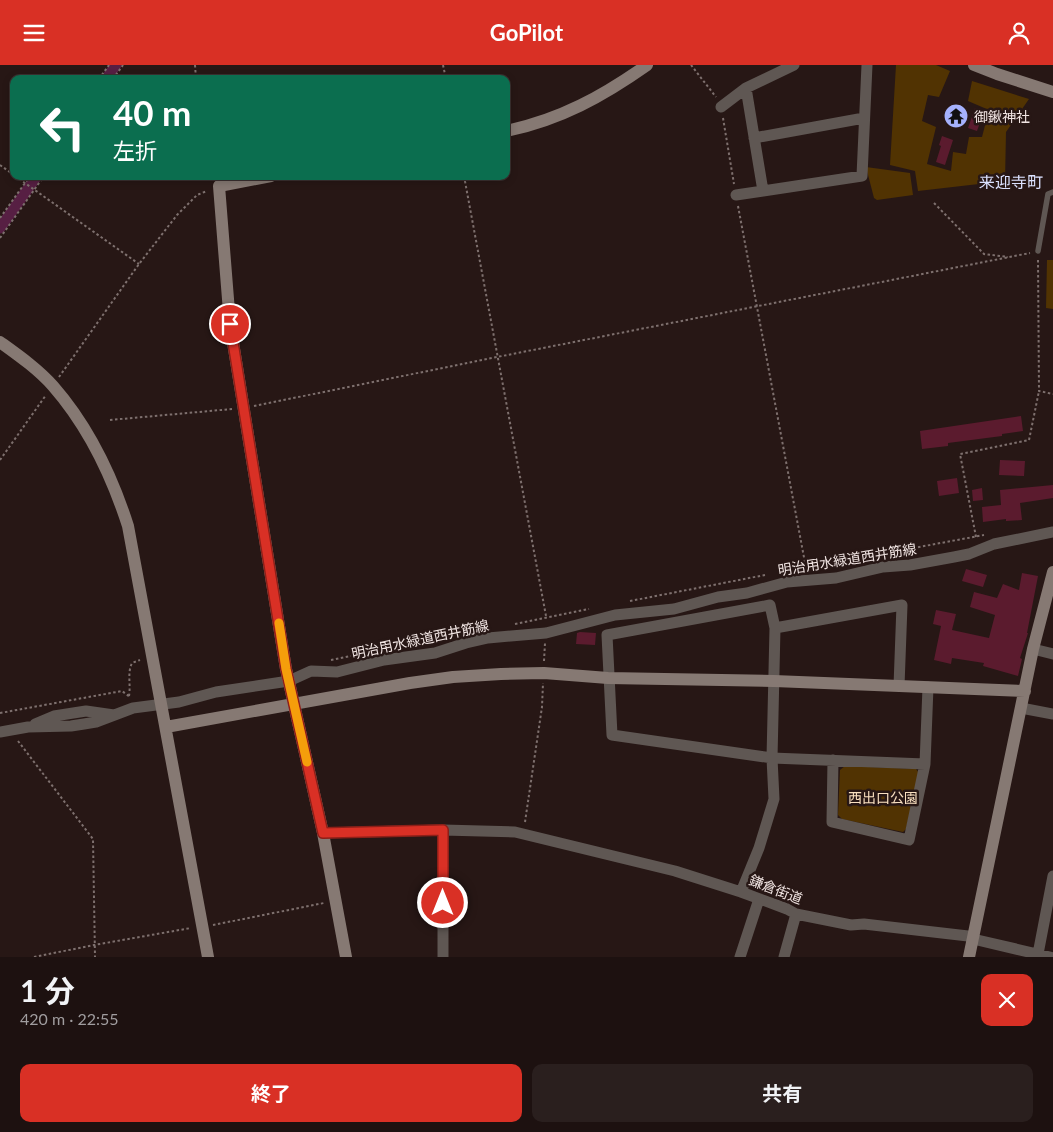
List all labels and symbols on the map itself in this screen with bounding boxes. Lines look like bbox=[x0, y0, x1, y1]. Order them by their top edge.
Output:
temple icon: 御鍬神社 bbox=[943, 103, 969, 129]
place label: 御鍬神社 bbox=[974, 108, 1030, 125]
district label: 来迎寺町 bbox=[979, 172, 1043, 191]
pin bbox=[209, 303, 251, 345]
street label: 明治用水緑道西井筋線 bbox=[777, 540, 917, 578]
street label: 明治用水緑道西井筋線 bbox=[350, 616, 490, 662]
park label: 西出口公園 bbox=[848, 789, 918, 806]
street label: 鎌倉街道 bbox=[747, 871, 805, 907]
position arrow bbox=[416, 876, 468, 928]

